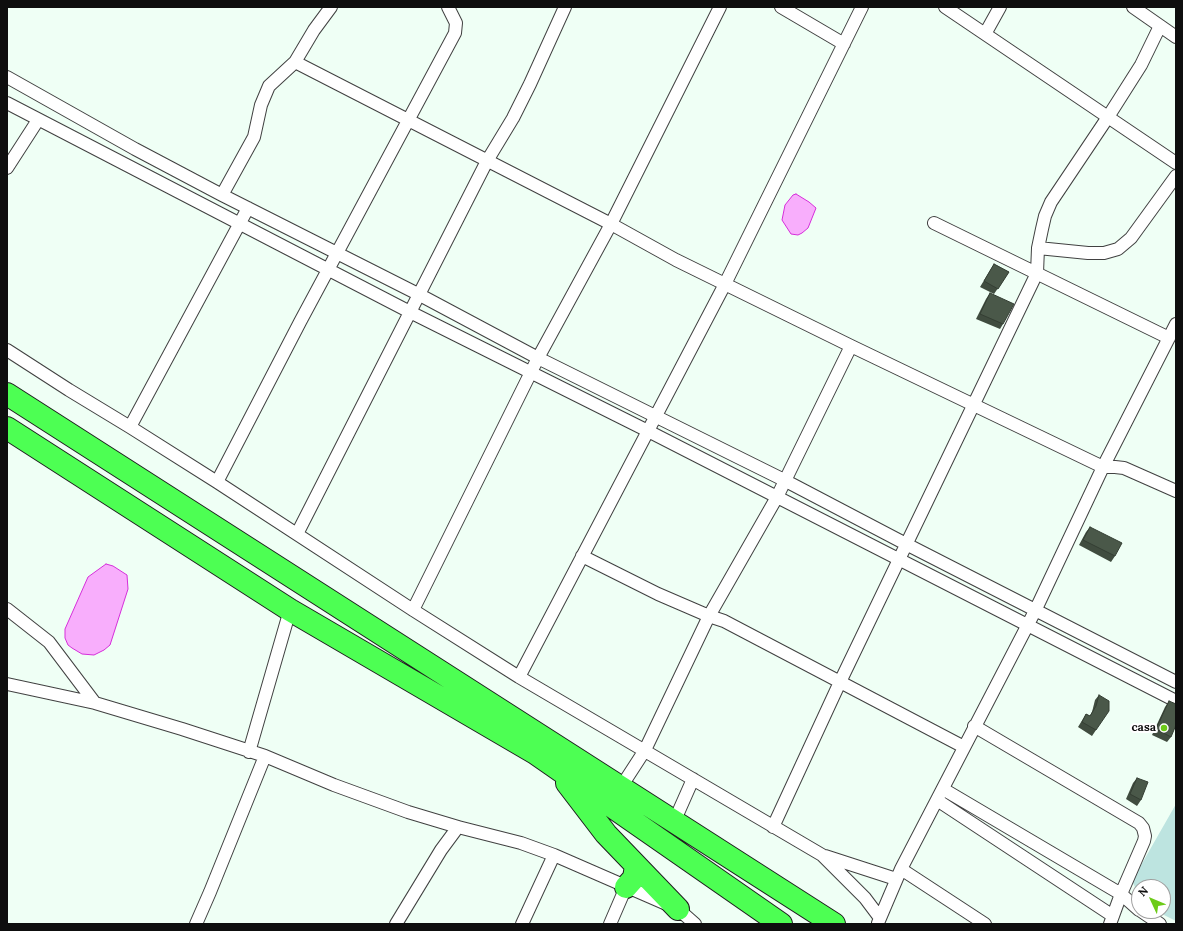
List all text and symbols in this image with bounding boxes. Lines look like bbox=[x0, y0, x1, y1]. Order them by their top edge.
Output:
place label: casa bbox=[1131, 721, 1156, 735]
marker: casa bbox=[1159, 723, 1169, 733]
north arrow bbox=[1131, 879, 1171, 919]
text: N bbox=[1135, 883, 1151, 899]

